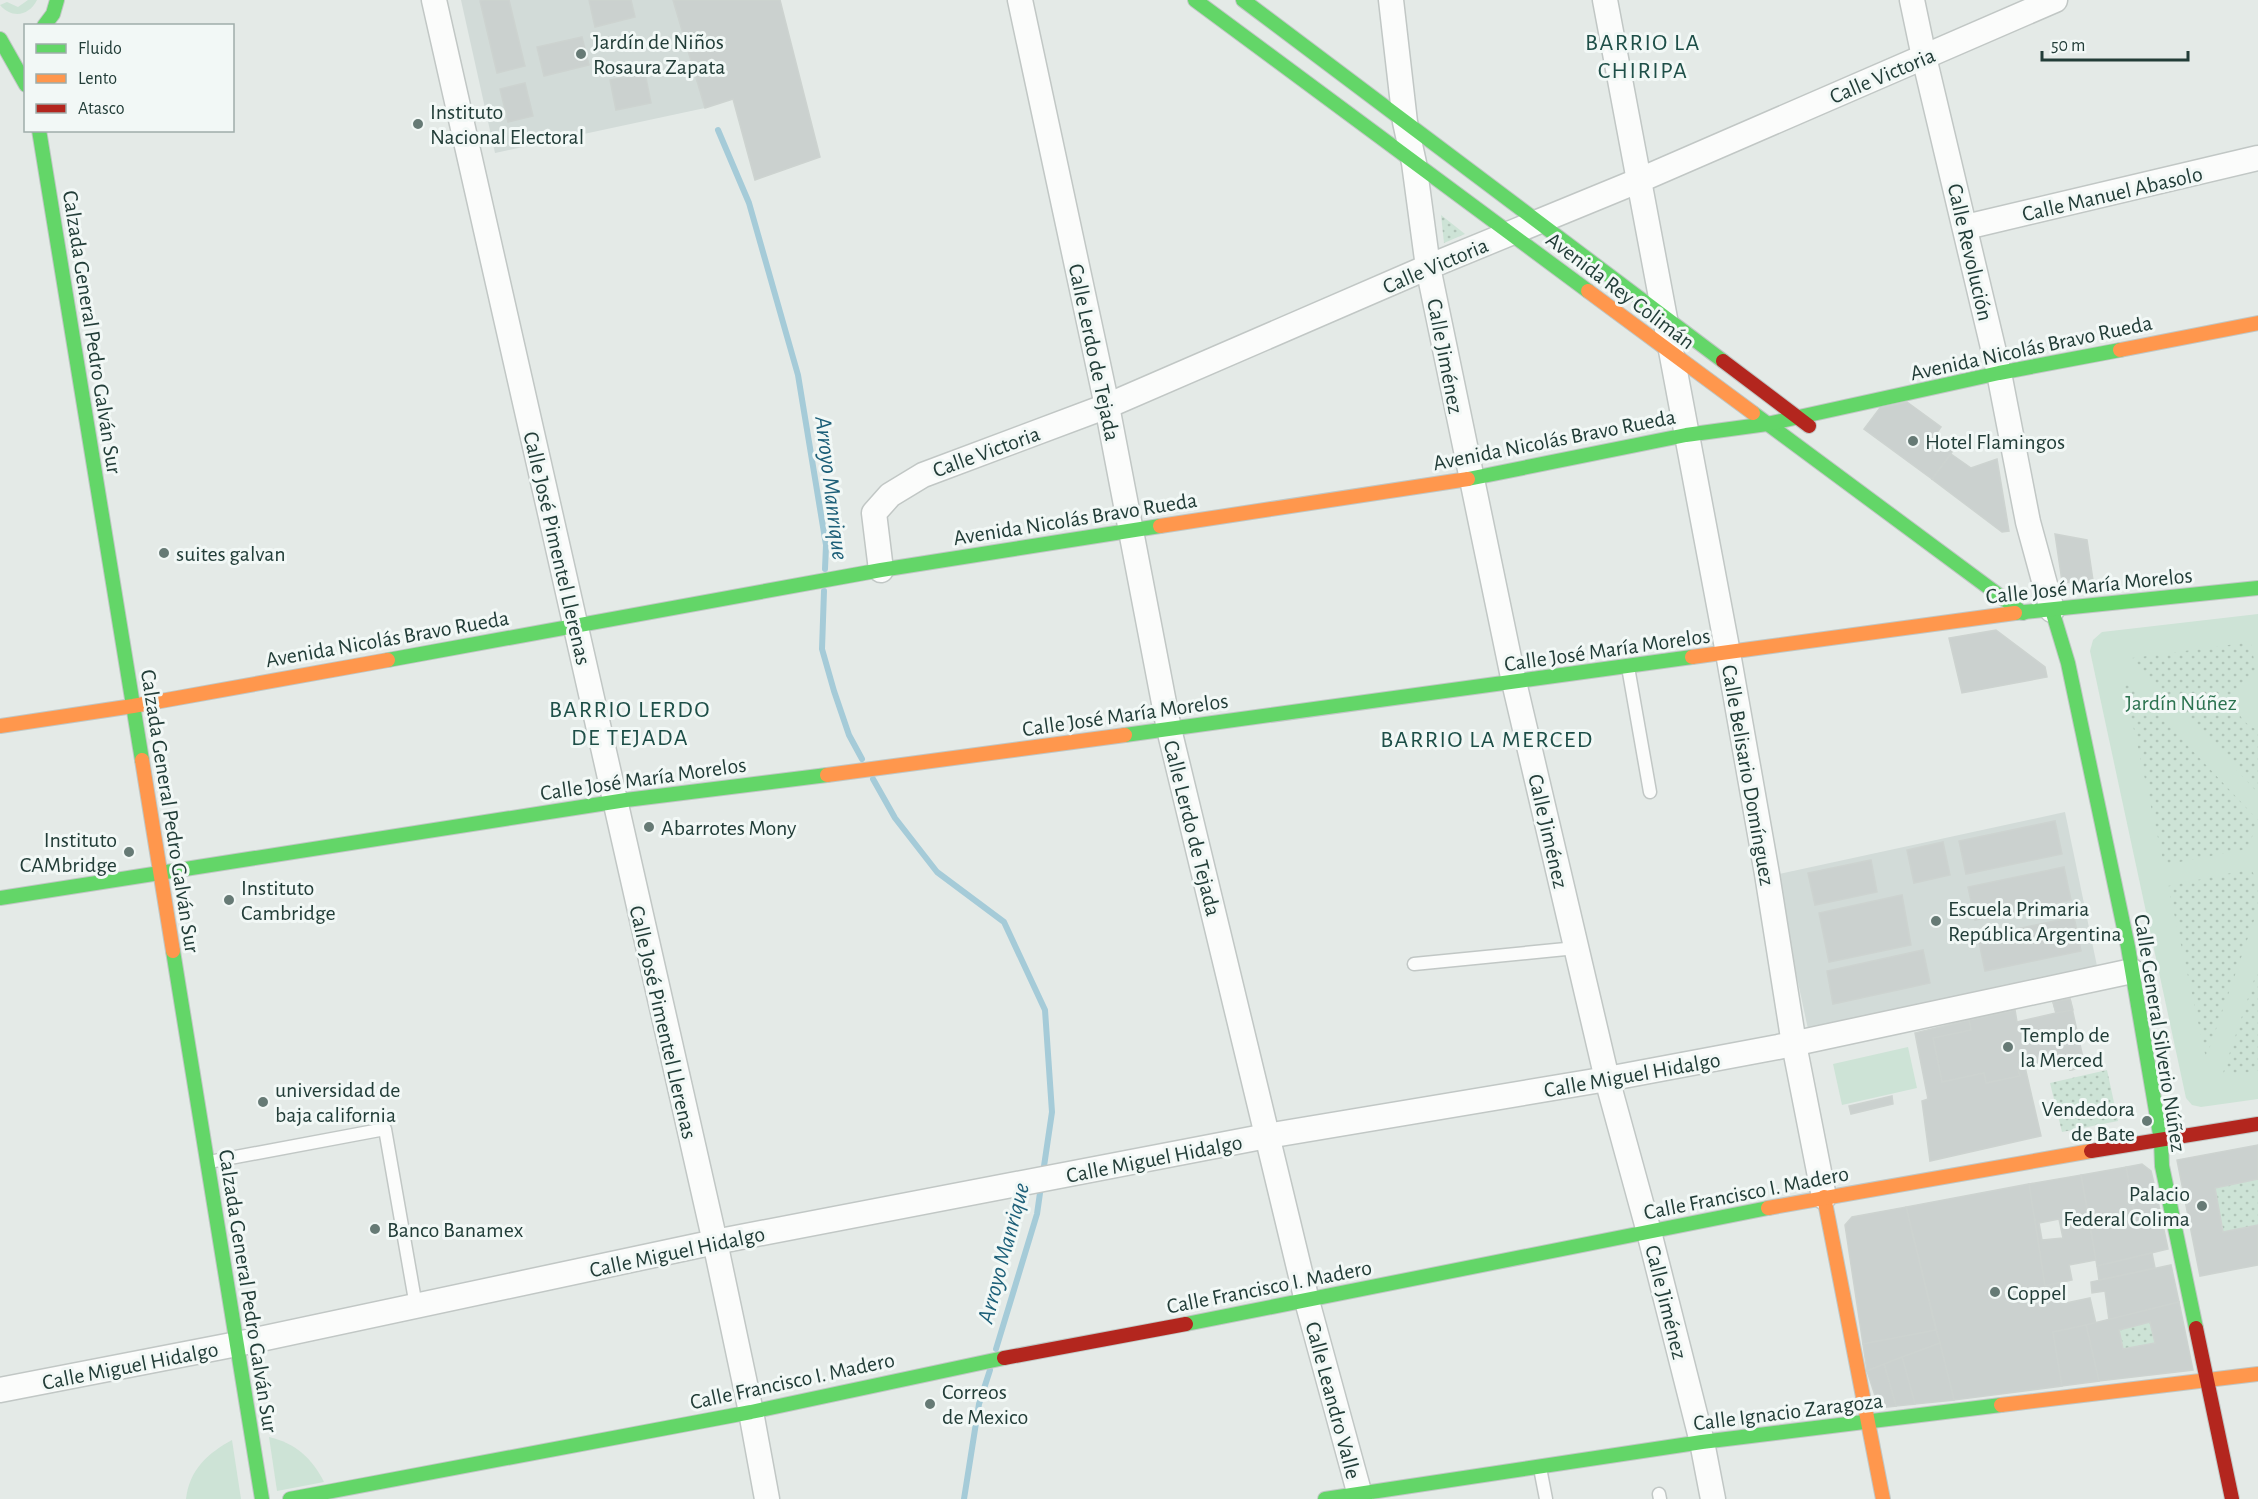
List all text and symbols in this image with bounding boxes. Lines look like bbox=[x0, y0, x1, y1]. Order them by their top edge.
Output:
legend bbox=[24, 24, 234, 132]
scale bar bbox=[2042, 24, 2188, 62]
place label: Jardín de Niños Rosaura Zapata bbox=[593, 31, 726, 78]
district label: BARRIO LA CHIRIPA bbox=[1585, 31, 1701, 83]
text: 50 m bbox=[2051, 37, 2085, 55]
text: Fluido bbox=[78, 40, 122, 58]
street label: Calle Victoria bbox=[1826, 44, 1938, 108]
marker: Jardín de Niños Rosaura Zapata bbox=[574, 47, 588, 61]
text: Lento bbox=[78, 70, 117, 88]
text: Atasco bbox=[78, 100, 125, 118]
place label: Instituto Nacional Electoral bbox=[430, 101, 584, 148]
marker: Instituto Nacional Electoral bbox=[411, 117, 425, 131]
street label: Calle Manuel Abasolo bbox=[2020, 163, 2205, 225]
street label: Calle Revolución bbox=[1944, 182, 1996, 323]
street label: Calzada General Pedro Galván Sur bbox=[59, 189, 125, 475]
street label: Avenida Rey Colimán bbox=[1542, 228, 1699, 354]
street label: Calle Victoria bbox=[1379, 234, 1491, 298]
street label: Calle Lerdo de Tejada bbox=[1065, 262, 1124, 443]
street label: Calle Jiménez bbox=[1423, 297, 1467, 416]
street label: Avenida Nicolás Bravo Rueda bbox=[1908, 312, 2154, 384]
street label: Avenida Nicolás Bravo Rueda bbox=[1431, 406, 1677, 474]
water label: Arroyo Manrique bbox=[810, 414, 852, 561]
street label: Calle Victoria bbox=[930, 422, 1043, 481]
street label: Calle José Pimentel Llerenas bbox=[519, 429, 595, 667]
place label: Hotel Flamingos bbox=[1925, 431, 2065, 453]
marker: Hotel Flamingos bbox=[1906, 434, 1920, 448]
street label: Avenida Nicolás Bravo Rueda bbox=[952, 489, 1199, 549]
place label: suites galvan bbox=[176, 543, 286, 565]
marker: suites galvan bbox=[157, 546, 171, 560]
street label: Calle José María Morelos bbox=[1985, 564, 2194, 608]
street label: Avenida Nicolás Bravo Rueda bbox=[264, 607, 511, 671]
street label: Calle José María Morelos bbox=[1503, 625, 1712, 675]
street label: Calle Belisario Domínguez bbox=[1718, 663, 1778, 887]
street label: Calzada General Pedro Galván Sur bbox=[137, 668, 203, 954]
street label: Calle José María Morelos bbox=[1021, 690, 1230, 740]
park label: Jardín Núñez bbox=[2125, 692, 2237, 714]
district label: BARRIO LERDO DE TEJADA bbox=[549, 698, 711, 750]
district label: BARRIO LA MERCED bbox=[1380, 728, 1594, 752]
street label: Calle Lerdo de Tejada bbox=[1160, 738, 1225, 918]
street label: Calle José María Morelos bbox=[539, 754, 748, 804]
street label: Calle Jiménez bbox=[1524, 772, 1572, 891]
place label: Abarrotes Mony bbox=[661, 817, 797, 839]
marker: Abarrotes Mony bbox=[642, 820, 656, 834]
place label: Instituto CAMbridge bbox=[20, 829, 117, 876]
marker: Instituto CAMbridge bbox=[122, 845, 136, 859]
place label: Instituto Cambridge bbox=[241, 877, 336, 924]
marker: Instituto Cambridge bbox=[222, 893, 236, 907]
place label: Escuela Primaria República Argentina bbox=[1948, 898, 2122, 945]
street label: Calle José Pimentel Llerenas bbox=[625, 903, 701, 1141]
street label: Calle General Silverio Núñez bbox=[2130, 913, 2190, 1154]
marker: Escuela Primaria República Argentina bbox=[1929, 914, 1943, 928]
place label: Templo de la Merced bbox=[2020, 1024, 2110, 1071]
marker: Templo de la Merced bbox=[2001, 1040, 2015, 1054]
street label: Calle Miguel Hidalgo bbox=[1542, 1049, 1722, 1101]
place label: universidad de baja california bbox=[275, 1079, 400, 1126]
marker: universidad de baja california bbox=[256, 1095, 270, 1109]
place label: Vendedora de Bate bbox=[2041, 1098, 2135, 1145]
marker: Vendedora de Bate bbox=[2140, 1114, 2154, 1128]
street label: Calle Miguel Hidalgo bbox=[1064, 1131, 1244, 1187]
street label: Calzada General Pedro Galván Sur bbox=[215, 1148, 281, 1434]
street label: Calle Francisco I. Madero bbox=[1642, 1162, 1851, 1224]
water label: Arroyo Manrique bbox=[973, 1180, 1034, 1327]
place label: Palacio Federal Colima bbox=[2063, 1183, 2190, 1230]
marker: Palacio Federal Colima bbox=[2195, 1199, 2209, 1213]
place label: Banco Banamex bbox=[387, 1219, 524, 1241]
marker: Banco Banamex bbox=[368, 1222, 382, 1236]
street label: Calle Miguel Hidalgo bbox=[587, 1223, 767, 1281]
street label: Calle Jiménez bbox=[1641, 1243, 1691, 1362]
street label: Calle Francisco I. Madero bbox=[1165, 1256, 1374, 1318]
place label: Coppel bbox=[2007, 1282, 2067, 1304]
marker: Coppel bbox=[1988, 1285, 2002, 1299]
street label: Calle Leandro Valle bbox=[1301, 1319, 1365, 1481]
street label: Calle Miguel Hidalgo bbox=[40, 1338, 220, 1394]
street label: Calle Francisco I. Madero bbox=[688, 1349, 897, 1413]
place label: Correos de Mexico bbox=[942, 1381, 1028, 1428]
street label: Calle Ignacio Zaragoza bbox=[1692, 1389, 1884, 1435]
marker: Correos de Mexico bbox=[923, 1397, 937, 1411]

